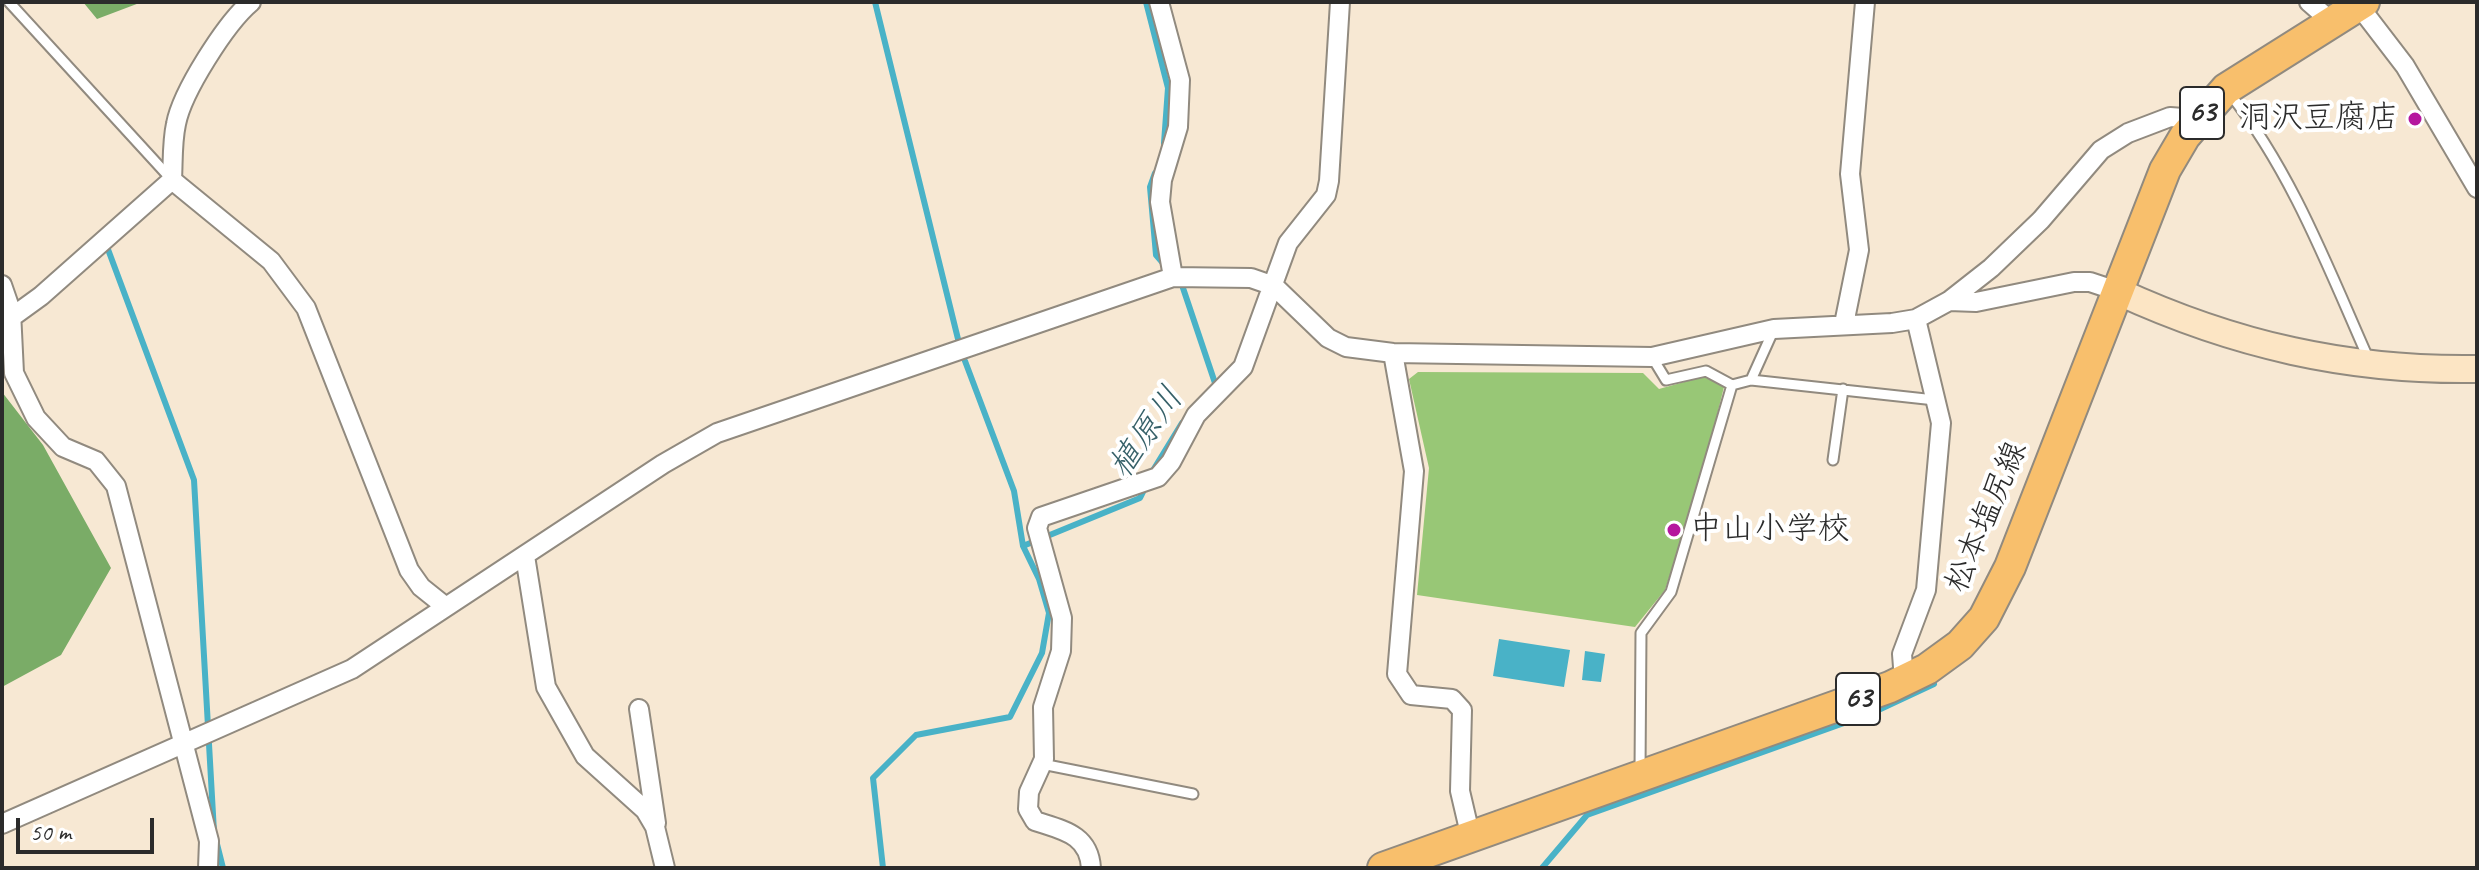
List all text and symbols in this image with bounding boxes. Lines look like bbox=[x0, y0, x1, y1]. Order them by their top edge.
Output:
road number: 63 bbox=[2180, 87, 2224, 139]
place label: 洞沢豆腐店 bbox=[2239, 100, 2399, 138]
marker: 洞沢豆腐店 bbox=[2406, 110, 2424, 128]
water label: 植原川 bbox=[1101, 380, 1193, 486]
street label: 松本塩尻線 bbox=[1938, 436, 2036, 598]
place label: 中山小学校 bbox=[1690, 511, 1850, 549]
marker: 中山小学校 bbox=[1665, 521, 1683, 539]
road number: 63 bbox=[1836, 673, 1880, 725]
scale bar bbox=[20, 802, 158, 852]
text: 50 m bbox=[30, 817, 71, 847]

